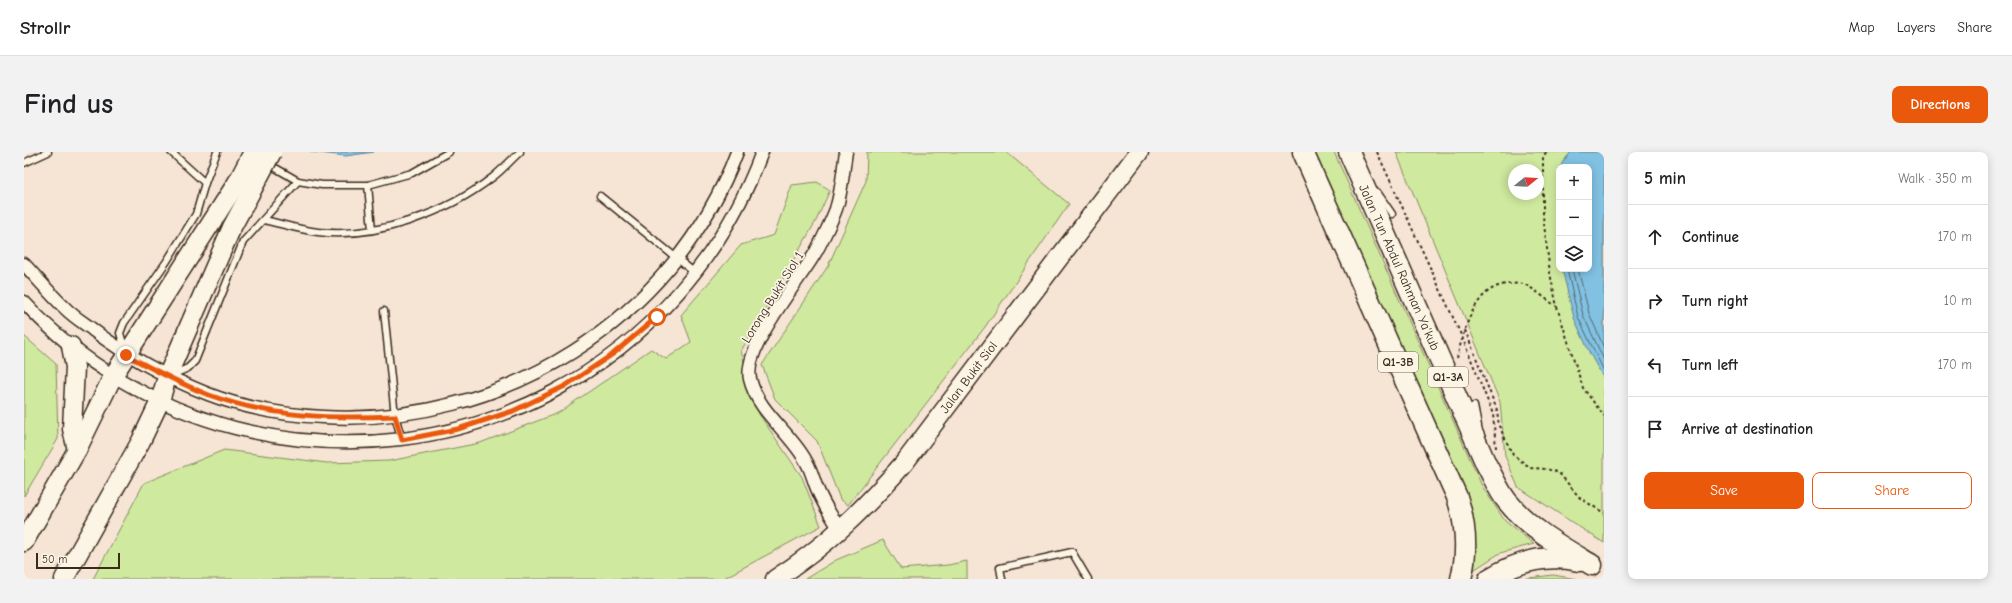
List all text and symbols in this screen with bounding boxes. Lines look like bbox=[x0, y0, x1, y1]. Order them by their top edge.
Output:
text: Strollr bbox=[20, 17, 70, 39]
text: Map bbox=[1848, 19, 1875, 36]
text: Layers bbox=[1897, 19, 1935, 36]
text: Share bbox=[1957, 19, 1992, 36]
button: Directions bbox=[1892, 86, 1988, 123]
text: Find us bbox=[24, 88, 113, 120]
north arrow bbox=[1508, 164, 1544, 200]
map controls bbox=[1556, 164, 1592, 272]
button: + bbox=[1556, 164, 1592, 200]
text: 5 min bbox=[1644, 169, 1686, 188]
text: Walk · 350 m bbox=[1898, 171, 1972, 186]
street label: Jalan Tun Abdul Rahman Ya'kub bbox=[1356, 182, 1443, 353]
button: − bbox=[1556, 200, 1592, 236]
icon: ahead bbox=[1644, 226, 1666, 248]
text: Continue bbox=[1682, 228, 1739, 246]
text: 170 m bbox=[1938, 229, 1972, 244]
button: layers bbox=[1556, 236, 1592, 272]
street label: Lorong Bukit Siol 1 bbox=[738, 249, 807, 346]
icon: right bbox=[1644, 290, 1666, 312]
text: Turn right bbox=[1682, 292, 1748, 310]
text: 10 m bbox=[1944, 293, 1972, 308]
route start bbox=[648, 308, 666, 326]
street label: Jalan Bukit Siol bbox=[937, 339, 1000, 416]
route end bbox=[117, 346, 135, 364]
road number: Q1-3B bbox=[1378, 352, 1418, 372]
icon: left bbox=[1644, 354, 1666, 376]
text: Turn left bbox=[1682, 356, 1738, 374]
text: 170 m bbox=[1938, 357, 1972, 372]
road number: Q1-3A bbox=[1428, 367, 1468, 387]
icon: arrive bbox=[1644, 418, 1666, 440]
text: Arrive at destination bbox=[1682, 420, 1813, 438]
button: Save bbox=[1644, 472, 1804, 509]
button: Share bbox=[1812, 472, 1972, 509]
scale bar bbox=[36, 551, 120, 570]
text: 50 m bbox=[42, 553, 67, 566]

